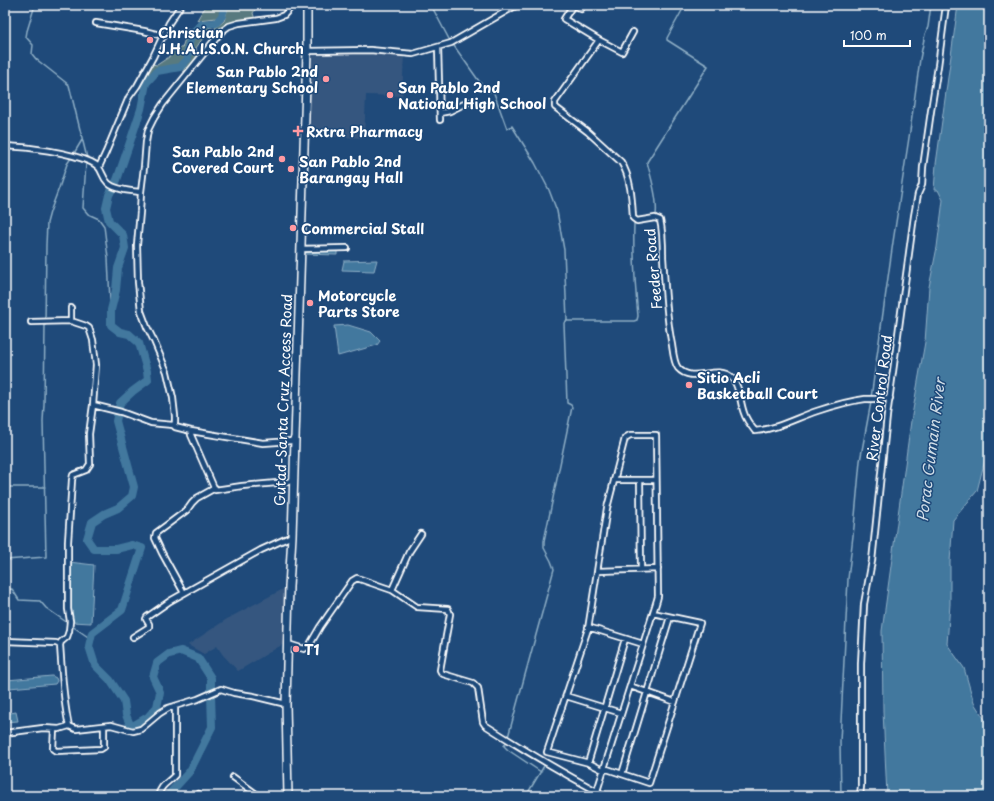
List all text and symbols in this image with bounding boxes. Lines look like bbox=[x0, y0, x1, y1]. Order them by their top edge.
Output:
place label: Christian J.H.A.I.S.O.N. Church bbox=[158, 22, 304, 59]
scale bar bbox=[844, 22, 910, 48]
text: 100 m bbox=[850, 26, 887, 44]
marker: Christian J.H.A.I.S.O.N. Church bbox=[145, 35, 155, 45]
place label: San Pablo 2nd Elementary School bbox=[186, 61, 318, 98]
marker: San Pablo 2nd Elementary School bbox=[321, 74, 331, 84]
place label: San Pablo 2nd National High School bbox=[398, 77, 546, 114]
marker: San Pablo 2nd National High School bbox=[385, 90, 395, 100]
place label: Rxtra Pharmacy bbox=[306, 121, 423, 142]
marker: Rxtra Pharmacy bbox=[293, 126, 303, 136]
place label: San Pablo 2nd Covered Court bbox=[172, 141, 274, 178]
place label: San Pablo 2nd Barangay Hall bbox=[299, 151, 403, 188]
marker: San Pablo 2nd Covered Court bbox=[277, 154, 287, 164]
marker: San Pablo 2nd Barangay Hall bbox=[286, 164, 296, 174]
place label: Commercial Stall bbox=[301, 218, 424, 239]
marker: Commercial Stall bbox=[288, 223, 298, 233]
street label: Feeder Road bbox=[639, 227, 667, 311]
place label: Motorcycle Parts Store bbox=[318, 285, 400, 322]
street label: Gutad-Santa Cruz Access Road bbox=[269, 293, 297, 507]
marker: Motorcycle Parts Store bbox=[305, 298, 315, 308]
street label: River Control Road bbox=[861, 334, 897, 462]
place label: Sitio Acli Basketball Court bbox=[697, 367, 818, 404]
water label: Porac Gumain River bbox=[910, 375, 950, 523]
marker: Sitio Acli Basketball Court bbox=[684, 380, 694, 390]
place label: T1 bbox=[304, 639, 319, 660]
marker: T1 bbox=[291, 644, 301, 654]

